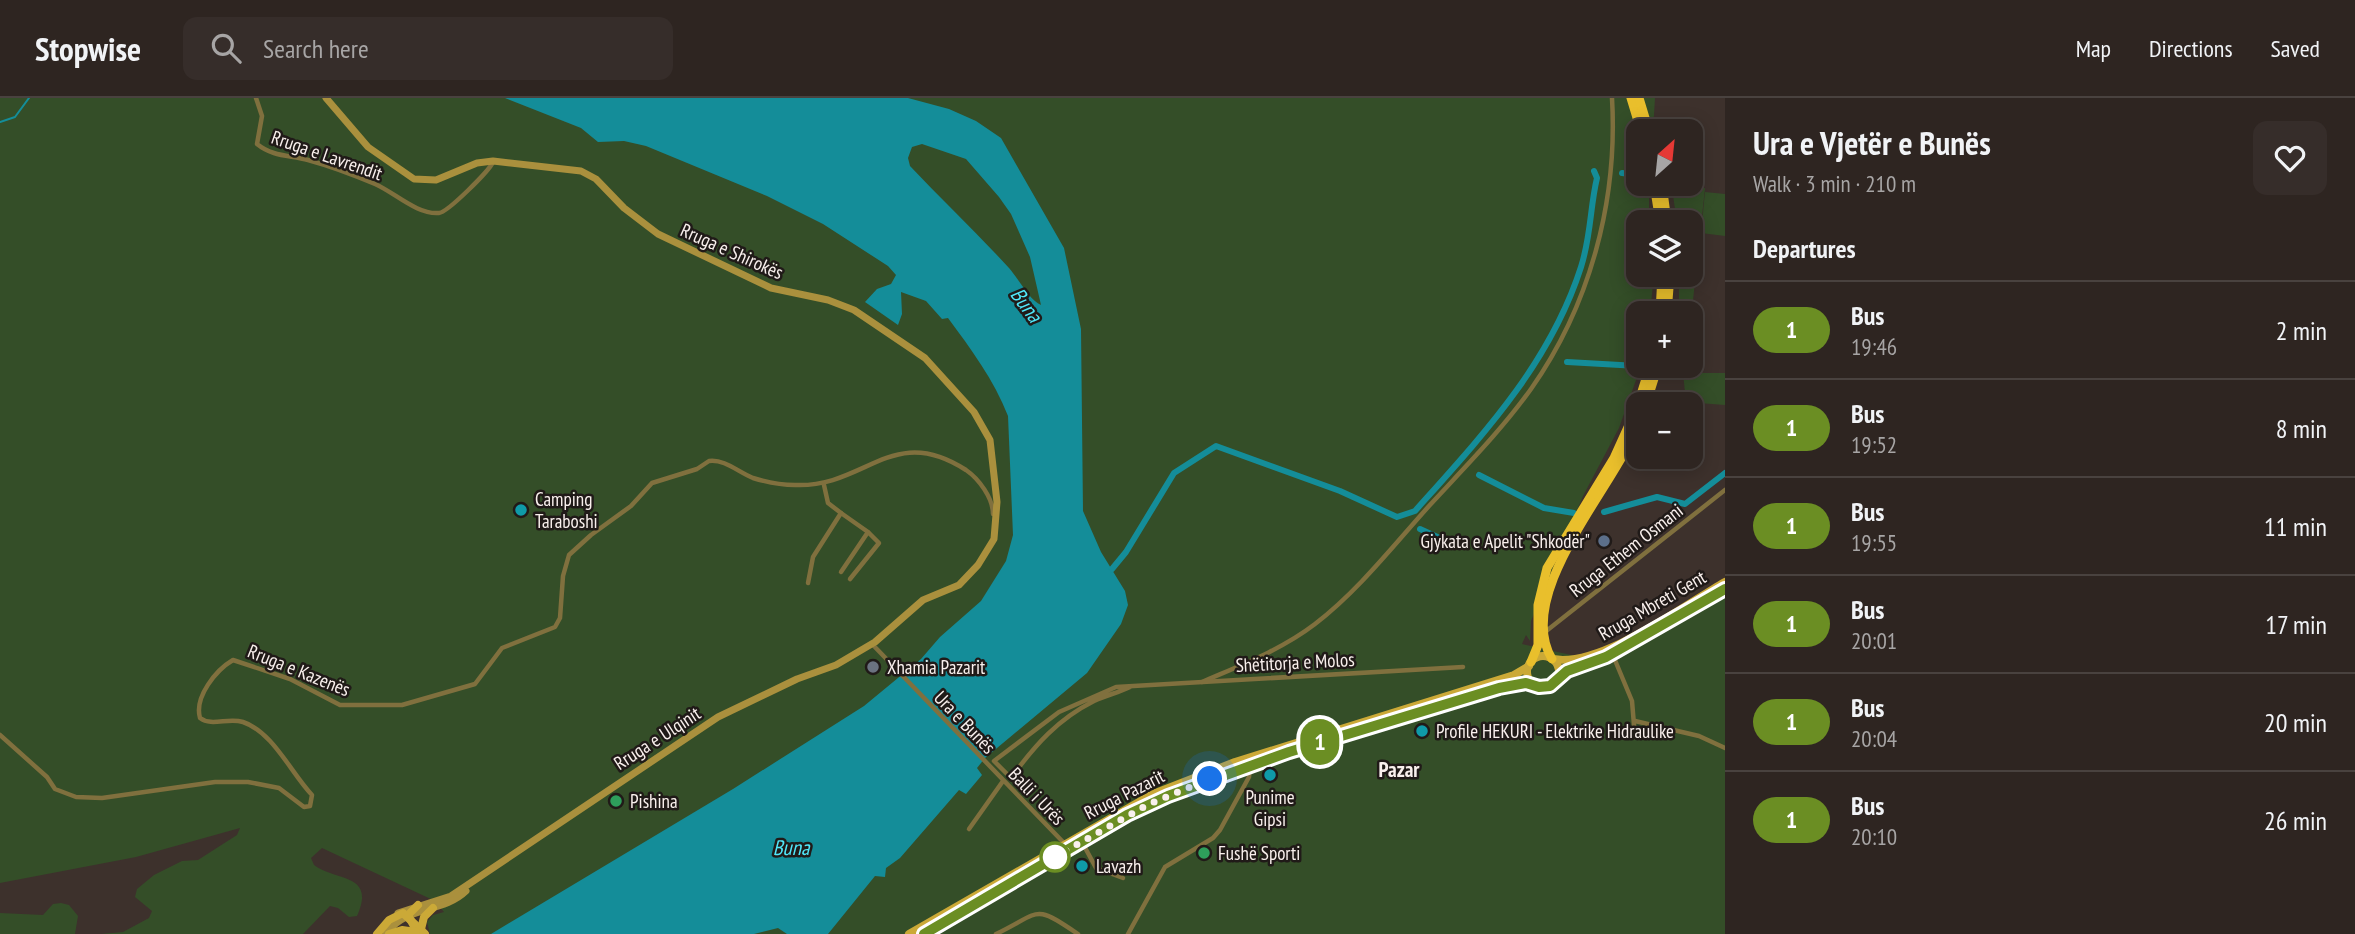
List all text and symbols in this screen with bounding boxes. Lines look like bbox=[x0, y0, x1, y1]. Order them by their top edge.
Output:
search box bbox=[183, 17, 673, 80]
text: Stopwise bbox=[35, 27, 141, 70]
icon: search bbox=[207, 29, 245, 67]
text: Search here bbox=[263, 32, 369, 65]
text: Map bbox=[2076, 33, 2111, 64]
text: Directions bbox=[2149, 33, 2233, 64]
text: Saved bbox=[2271, 33, 2320, 64]
north arrow bbox=[1626, 119, 1703, 196]
map controls bbox=[1626, 119, 1703, 469]
text: Ura e Vjetër e Bunës bbox=[1753, 121, 1991, 164]
button: heart bbox=[2253, 121, 2327, 195]
street label: Rruga e Lavrendit bbox=[268, 125, 386, 185]
text: Walk · 3 min · 210 m bbox=[1753, 169, 1916, 198]
button: layers bbox=[1626, 210, 1703, 287]
street label: Rruga e Shirokës bbox=[677, 218, 787, 284]
text: Departures bbox=[1753, 232, 1856, 265]
water label: Buna bbox=[1005, 282, 1049, 329]
text: Bus bbox=[1851, 299, 1884, 332]
button: + bbox=[1626, 301, 1703, 378]
text: 1 bbox=[1786, 314, 1797, 345]
text: 2 min bbox=[2276, 314, 2327, 347]
text: 19:46 bbox=[1851, 332, 1897, 361]
button: − bbox=[1626, 392, 1703, 469]
text: Bus bbox=[1851, 397, 1884, 430]
text: 1 bbox=[1786, 412, 1797, 443]
text: 8 min bbox=[2276, 412, 2327, 445]
text: 19:52 bbox=[1851, 430, 1897, 459]
place label: Camping Taraboshi bbox=[535, 487, 598, 533]
text: Bus bbox=[1851, 495, 1884, 528]
street label: Rruga Ethem Osmani bbox=[1564, 498, 1688, 602]
marker: Camping Taraboshi bbox=[513, 502, 529, 518]
text: 1 bbox=[1786, 510, 1797, 541]
text: 11 min bbox=[2264, 510, 2327, 543]
text: 19:55 bbox=[1851, 528, 1897, 557]
place label: Gjykata e Apelit "Shkodër" bbox=[1420, 529, 1590, 553]
marker: Gjykata e Apelit "Shkodër" bbox=[1596, 533, 1612, 549]
street label: Rruga Mbreti Gent bbox=[1594, 564, 1711, 645]
text: Bus bbox=[1851, 593, 1884, 626]
text: 1 bbox=[1786, 608, 1797, 639]
text: 17 min bbox=[2265, 608, 2327, 641]
text: 20:01 bbox=[1851, 626, 1897, 655]
street label: Rruga e Kazenës bbox=[244, 639, 354, 701]
street label: Shëtitorja e Molos bbox=[1235, 647, 1355, 677]
place label: Xhamia Pazarit bbox=[887, 655, 986, 679]
marker: Xhamia Pazarit bbox=[865, 659, 881, 675]
street label: Ura e Bunës bbox=[929, 685, 1001, 759]
text: Bus bbox=[1851, 691, 1884, 724]
street label: Rruga e Ulqinit bbox=[609, 701, 706, 775]
text: 1 bbox=[1786, 706, 1797, 737]
text: 20 min bbox=[2264, 706, 2327, 739]
line badge: 1 bbox=[1297, 719, 1343, 765]
place label: Profile HEKURI - Elektrike Hidraulike bbox=[1436, 719, 1674, 743]
marker: Profile HEKURI - Elektrike Hidraulike bbox=[1414, 723, 1430, 739]
text: 20:04 bbox=[1851, 724, 1897, 753]
text: 1 bbox=[1314, 726, 1326, 757]
district label: Pazar bbox=[1378, 756, 1420, 783]
your location bbox=[1192, 761, 1227, 796]
street label: Balli i Urës bbox=[1004, 762, 1070, 830]
street label: Rruga Pazarit bbox=[1080, 763, 1169, 824]
marker: Punime Gipsi bbox=[1262, 767, 1278, 783]
place label: Punime Gipsi bbox=[1246, 785, 1295, 831]
place label: Pishina bbox=[630, 789, 678, 813]
text: Bus bbox=[1851, 789, 1884, 822]
marker: Pishina bbox=[608, 793, 624, 809]
text: 1 bbox=[1786, 804, 1797, 835]
text: 26 min bbox=[2264, 804, 2327, 837]
text: 20:10 bbox=[1851, 822, 1897, 851]
water label: Buna bbox=[773, 834, 811, 861]
place label: Fushë Sporti bbox=[1218, 841, 1300, 865]
unlabelled marker bbox=[1040, 842, 1070, 872]
marker: Fushë Sporti bbox=[1196, 845, 1212, 861]
place label: Lavazh bbox=[1096, 854, 1141, 878]
marker: Lavazh bbox=[1074, 858, 1090, 874]

